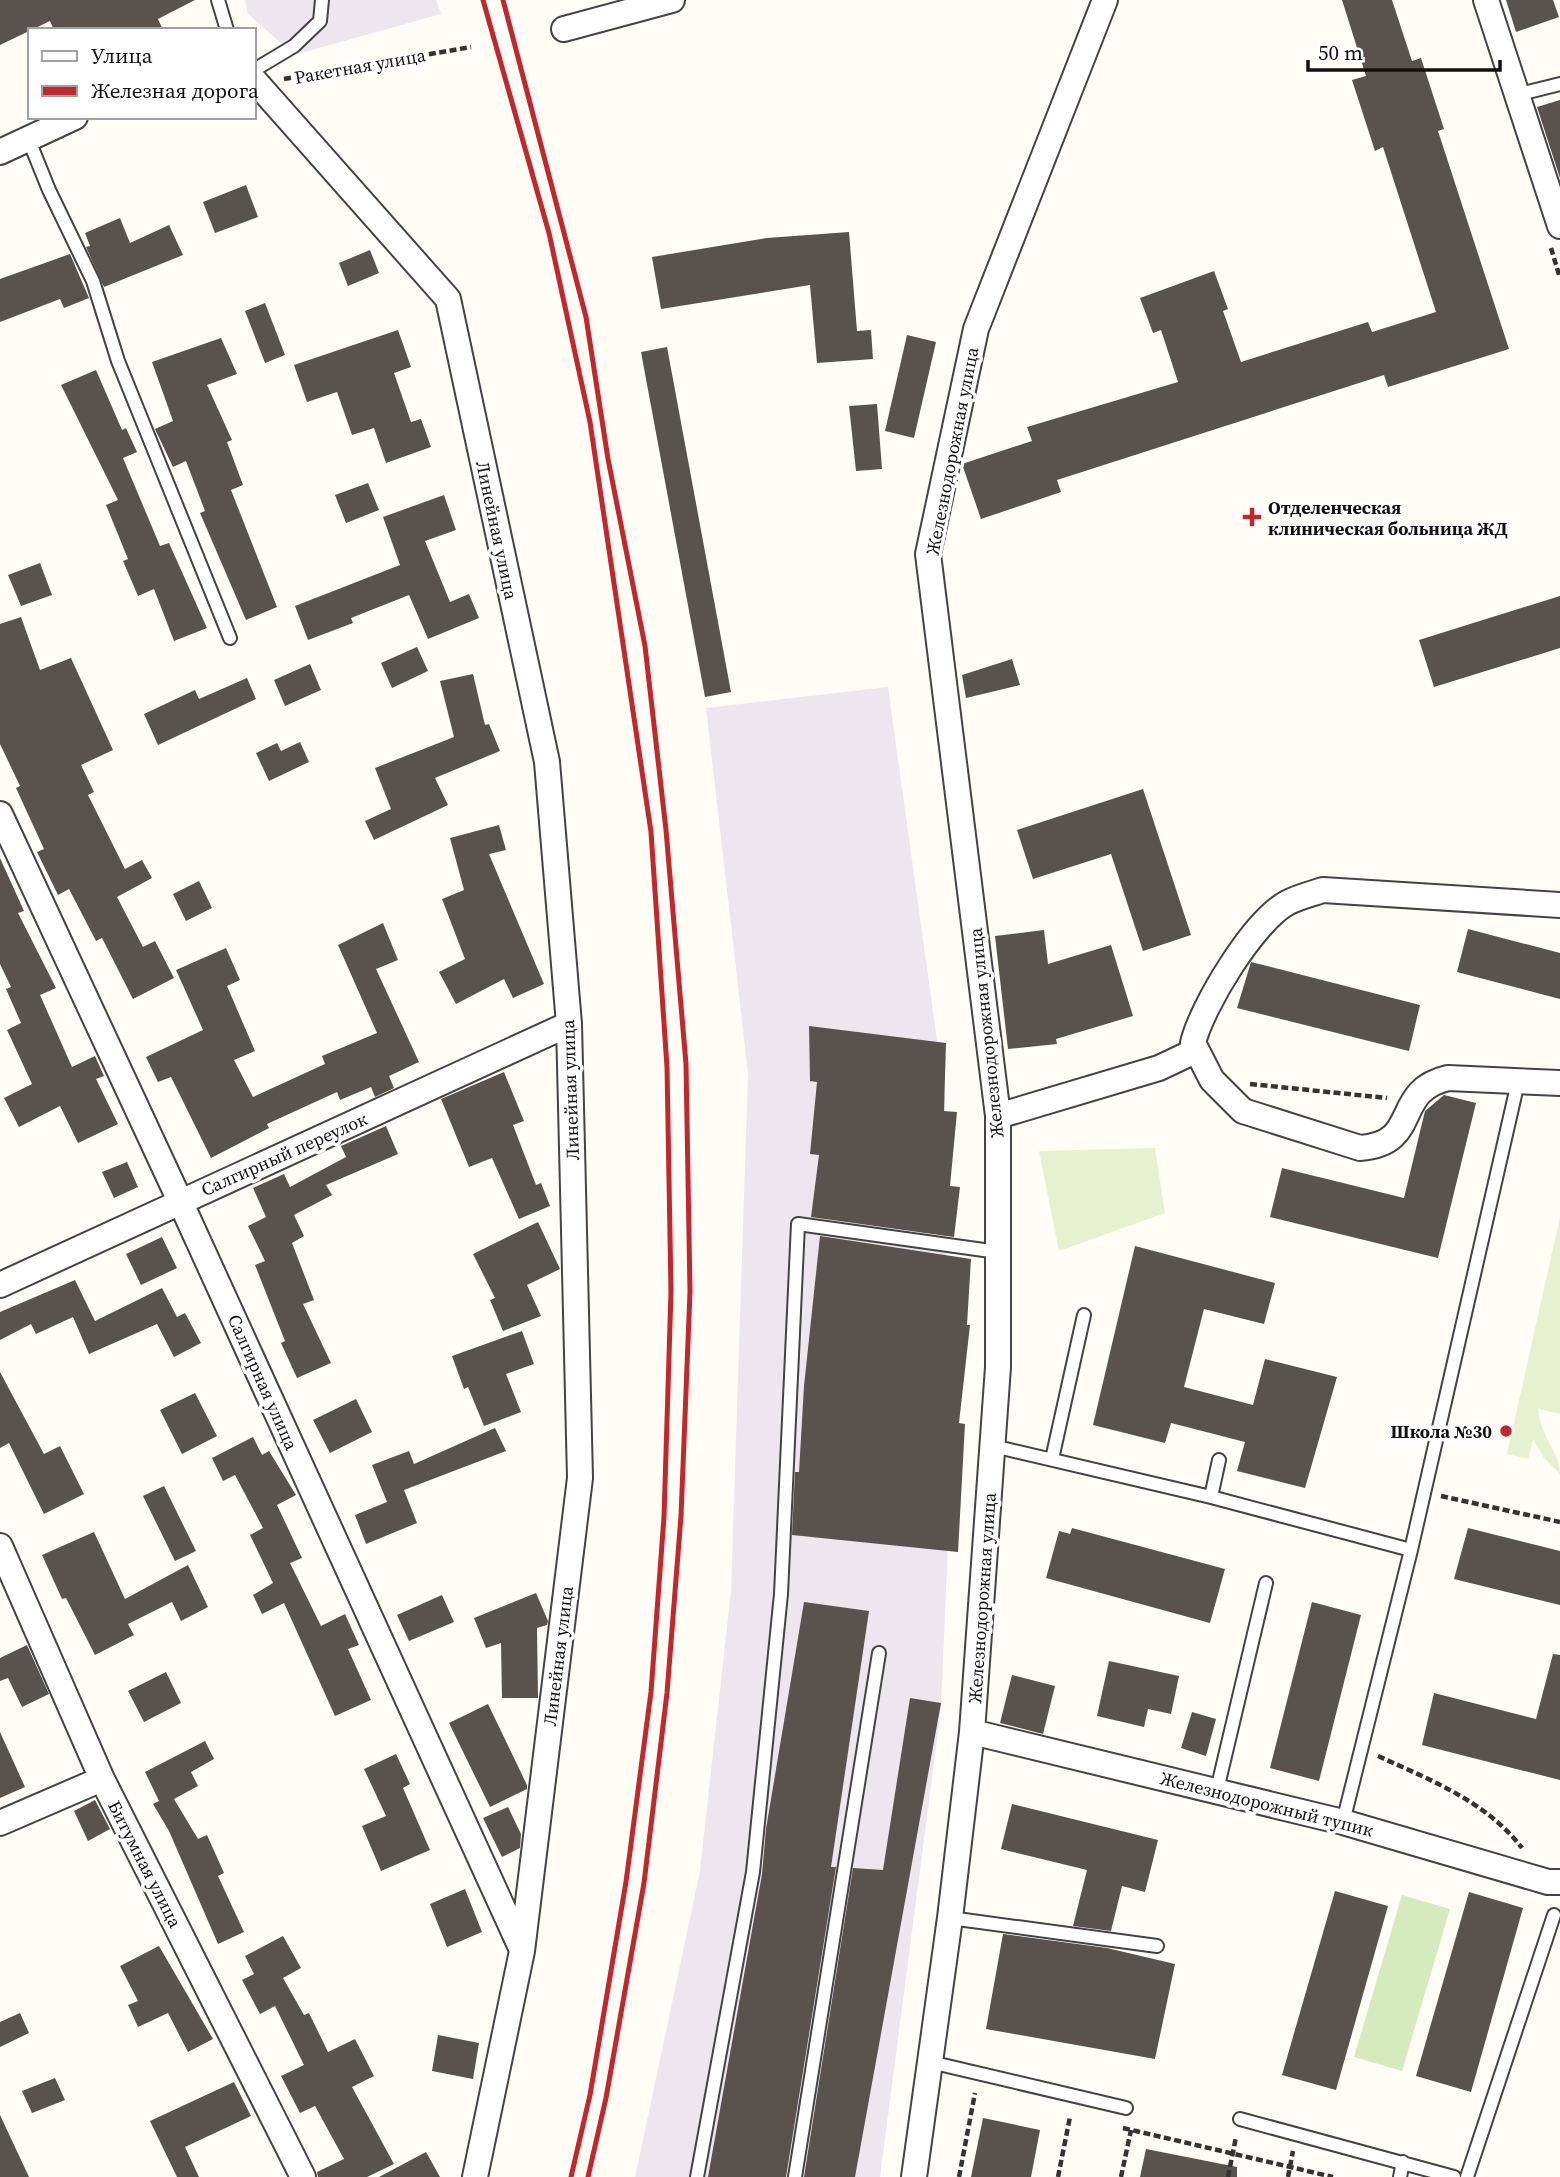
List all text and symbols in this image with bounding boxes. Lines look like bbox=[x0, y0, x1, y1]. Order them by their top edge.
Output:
legend bbox=[28, 28, 256, 119]
scale bar bbox=[1308, 28, 1500, 72]
text: 50 m bbox=[1318, 38, 1363, 67]
text: Улица bbox=[91, 41, 153, 70]
street label: Ракетная улица bbox=[292, 42, 428, 90]
text: Железная дорога bbox=[91, 76, 259, 105]
street label: Железнодорожная улица bbox=[920, 344, 985, 557]
street label: Линейная улица bbox=[470, 458, 524, 602]
place label: Отделенческая клиническая больница ЖД bbox=[1268, 495, 1508, 541]
marker: Отделенческая клиническая больница ЖД bbox=[1242, 507, 1262, 527]
street label: Железнодорожная улица bbox=[962, 926, 1009, 1139]
street label: Линейная улица bbox=[555, 1018, 585, 1161]
street label: Салгирный переулок bbox=[197, 1106, 371, 1202]
street label: Салгирная улица bbox=[222, 1310, 304, 1454]
place label: Школа №30 bbox=[1391, 1419, 1492, 1444]
marker: Школа №30 bbox=[1498, 1423, 1514, 1439]
street label: Железнодорожная улица bbox=[962, 1491, 1002, 1704]
street label: Линейная улица bbox=[537, 1584, 579, 1728]
street label: Железнодорожный тупик bbox=[1158, 1765, 1376, 1843]
street label: Битумная улица bbox=[102, 1796, 188, 1933]

